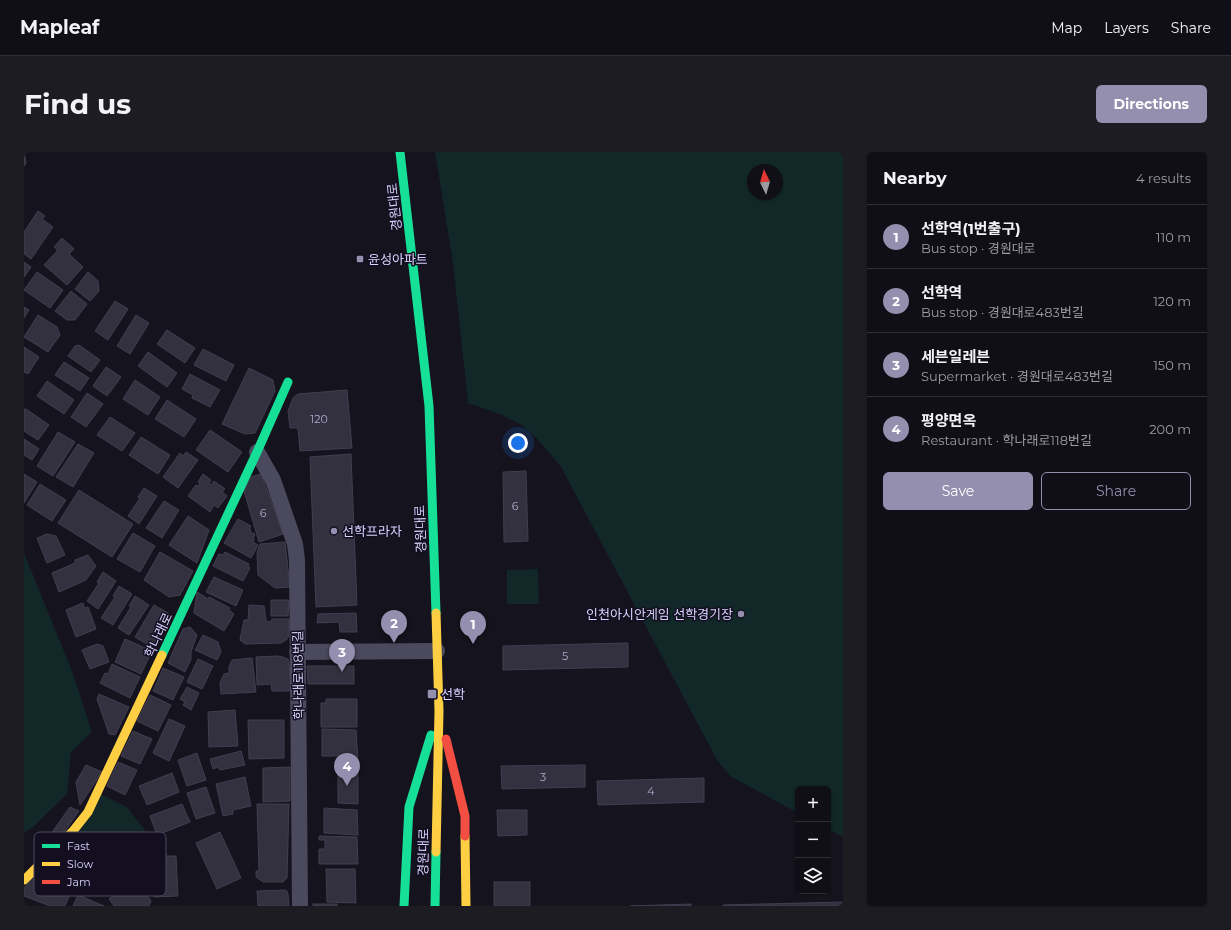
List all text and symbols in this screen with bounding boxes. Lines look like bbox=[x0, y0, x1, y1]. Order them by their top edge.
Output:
text: Mapleaf bbox=[20, 16, 99, 39]
text: Map bbox=[1051, 19, 1082, 37]
text: Layers bbox=[1104, 19, 1149, 37]
text: Share bbox=[1171, 19, 1211, 37]
button: Directions bbox=[1096, 85, 1207, 123]
text: Find us bbox=[24, 87, 131, 121]
north arrow bbox=[747, 164, 783, 200]
text: Nearby bbox=[883, 168, 947, 188]
text: 4 results bbox=[1136, 170, 1191, 186]
street label: 경원대로 bbox=[384, 182, 404, 232]
text: 선학역(1번출구) bbox=[921, 219, 1021, 238]
text: 1 bbox=[893, 229, 899, 245]
text: 110 m bbox=[1156, 229, 1191, 245]
text: Bus stop · 경원대로 bbox=[921, 240, 1036, 256]
place label: 윤성아파트 bbox=[368, 251, 428, 267]
marker: 윤성아파트 bbox=[355, 254, 365, 264]
text: 선학역 bbox=[921, 283, 962, 302]
text: 2 bbox=[892, 293, 900, 309]
text: 120 m bbox=[1153, 293, 1191, 309]
text: Bus stop · 경원대로483번길 bbox=[921, 304, 1084, 320]
text: 세븐일레븐 bbox=[921, 347, 990, 366]
text: 3 bbox=[892, 357, 900, 373]
text: 150 m bbox=[1153, 357, 1191, 373]
text: Supermarket · 경원대로483번길 bbox=[921, 368, 1113, 384]
text: 평양면옥 bbox=[921, 411, 976, 430]
house number: 120 bbox=[310, 412, 328, 426]
text: 4 bbox=[892, 421, 900, 437]
text: 200 m bbox=[1149, 421, 1191, 437]
text: Restaurant · 학나래로118번길 bbox=[921, 432, 1092, 448]
your location bbox=[508, 433, 528, 453]
button: Save bbox=[883, 472, 1033, 510]
button: Share bbox=[1041, 472, 1191, 510]
house number: 6 bbox=[512, 499, 519, 513]
street label: 경원대로 bbox=[411, 505, 429, 553]
house number: 6 bbox=[260, 506, 267, 520]
place label: 선학프라자 bbox=[342, 523, 402, 539]
marker: 선학프라자 bbox=[329, 526, 339, 536]
place label: 인천아시안게임 선학경기장 bbox=[586, 606, 733, 622]
marker: 인천아시안게임 선학경기장 bbox=[736, 609, 746, 619]
street label: 학나래로 bbox=[141, 610, 175, 660]
pin: 2 bbox=[381, 610, 407, 643]
pin: 1 bbox=[460, 611, 486, 644]
street label: 학나래로118번길 bbox=[289, 630, 307, 720]
pin: 3 bbox=[329, 639, 355, 672]
house number: 5 bbox=[562, 649, 568, 663]
place label: 선학 bbox=[441, 686, 465, 702]
marker: 선학 bbox=[426, 688, 438, 700]
pin: 4 bbox=[334, 753, 360, 786]
house number: 3 bbox=[540, 770, 546, 784]
house number: 4 bbox=[647, 784, 655, 798]
map controls bbox=[795, 786, 831, 894]
button: + bbox=[795, 786, 831, 822]
button: − bbox=[795, 822, 831, 858]
street label: 경원대로 bbox=[415, 828, 431, 876]
legend bbox=[34, 832, 166, 896]
text: Fast bbox=[67, 839, 91, 853]
text: Slow bbox=[67, 857, 93, 871]
button: layers bbox=[795, 858, 831, 894]
text: Jam bbox=[66, 875, 91, 889]

